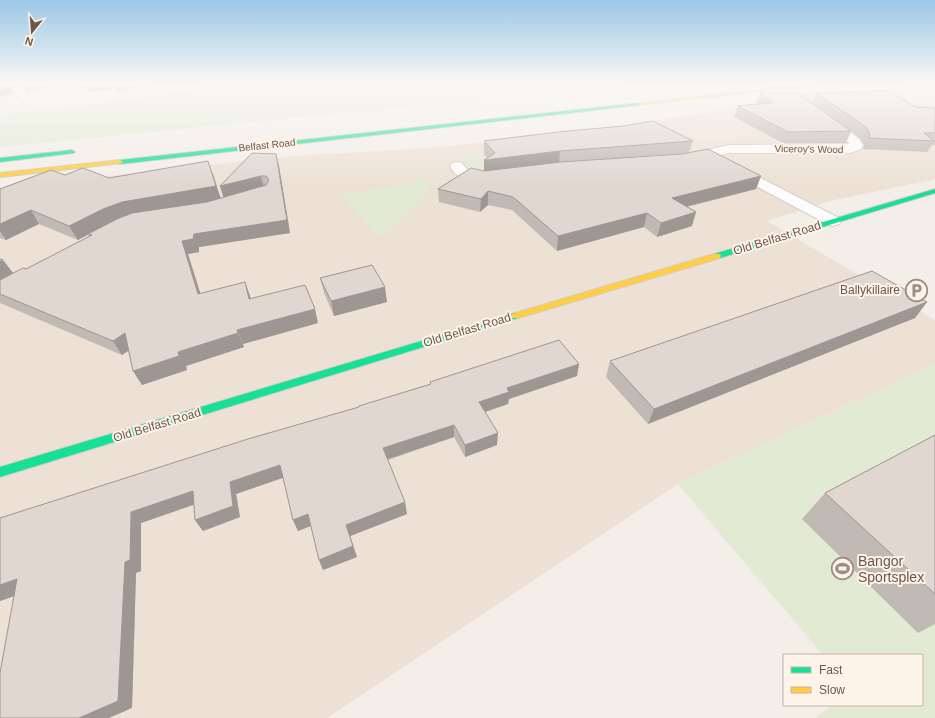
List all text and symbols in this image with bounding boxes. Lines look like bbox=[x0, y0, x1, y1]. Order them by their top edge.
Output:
north arrow bbox=[12, 12, 52, 52]
text: N bbox=[23, 35, 35, 48]
street label: Belfast Road bbox=[238, 137, 296, 153]
street label: Viceroy's Wood bbox=[775, 143, 843, 155]
street label: Old Belfast Road bbox=[732, 218, 822, 258]
parking icon: Ballykillaire bbox=[903, 277, 929, 303]
place label: Ballykillaire bbox=[840, 283, 900, 297]
street label: Old Belfast Road bbox=[422, 310, 512, 350]
street label: Old Belfast Road bbox=[112, 405, 202, 445]
place label: Bangor Sportsplex bbox=[858, 553, 924, 585]
sports icon: Bangor Sportsplex bbox=[830, 556, 856, 582]
legend bbox=[783, 654, 923, 706]
text: Fast bbox=[819, 663, 843, 677]
text: Slow bbox=[819, 683, 845, 697]

